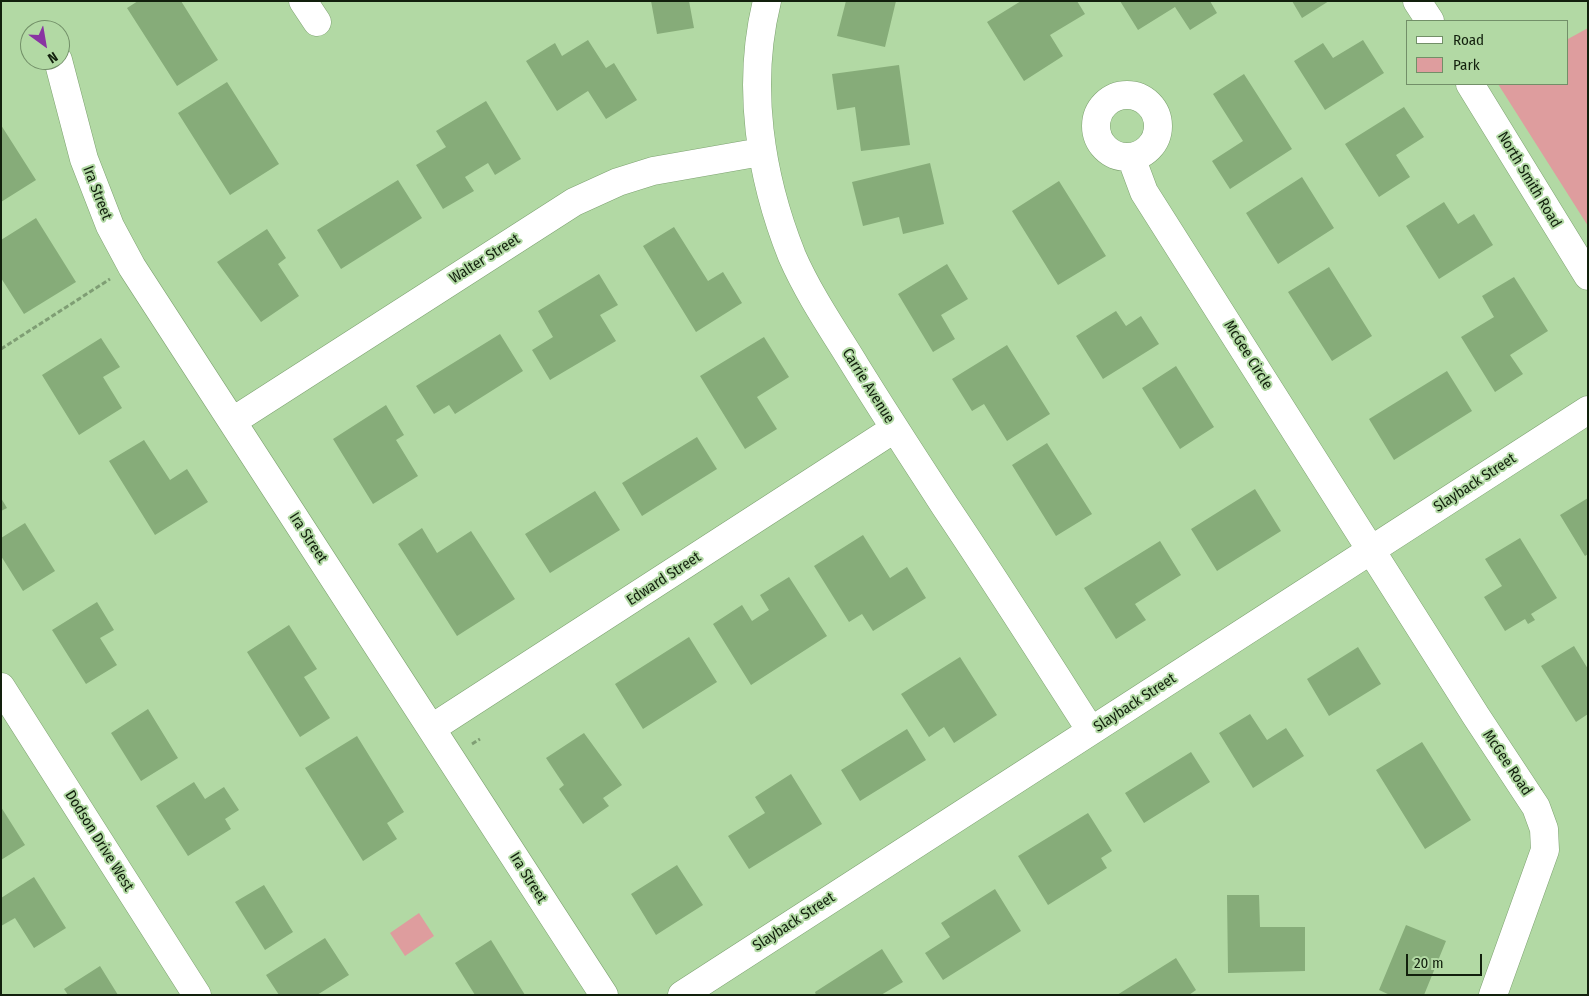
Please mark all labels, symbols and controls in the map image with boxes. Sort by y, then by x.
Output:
north arrow [20,20,70,70]
legend [1406,20,1569,85]
text: Road [1453,31,1484,49]
text: N [45,48,61,67]
text: Park [1453,56,1480,74]
street label: North Smith Road [1493,129,1565,231]
street label: Ira Street [78,163,116,223]
street label: Walter Street [446,230,524,288]
street label: McGee Circle [1220,317,1276,393]
street label: Carrie Avenue [838,345,898,427]
street label: Slayback Street [1431,450,1519,516]
street label: Ira Street [285,509,331,567]
street label: Edward Street [623,548,705,610]
street label: Slayback Street [1091,670,1179,736]
street label: McGee Road [1479,727,1535,799]
street label: Dodson Drive West [61,787,137,895]
street label: Ira Street [505,849,551,907]
street label: Slayback Street [750,889,838,955]
scale bar [1409,944,1485,976]
text: 20 m [1414,954,1444,972]

